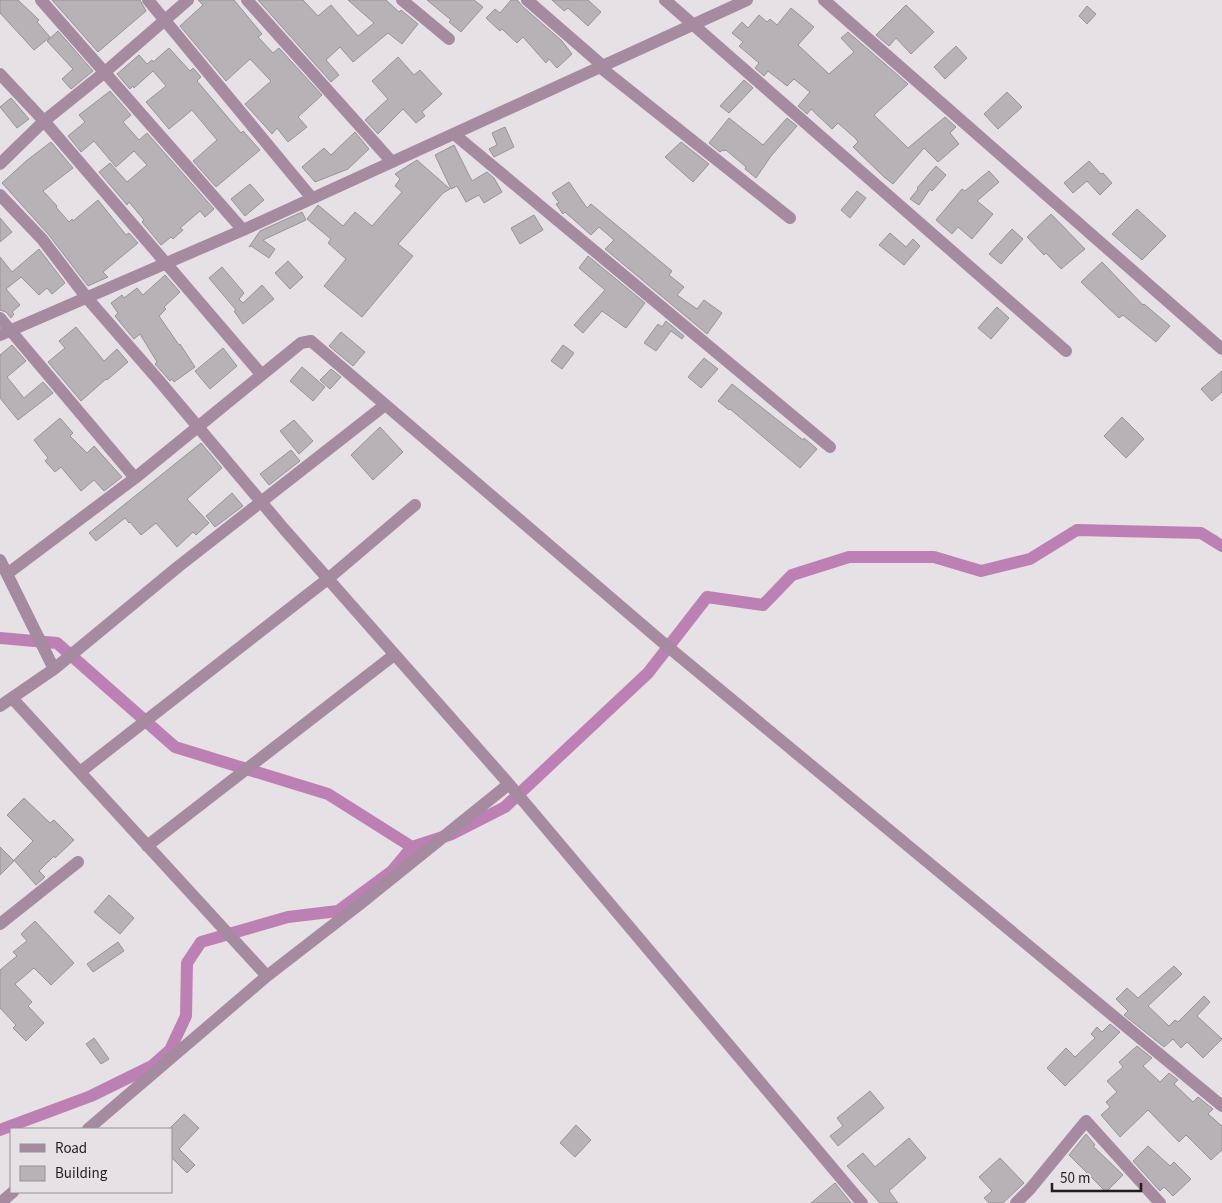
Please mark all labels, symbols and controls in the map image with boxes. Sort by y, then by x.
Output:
legend [10,1128,172,1193]
text: Road [55,1138,87,1159]
scale bar [1052,1160,1141,1192]
text: Building [55,1163,108,1184]
text: 50 m [1060,1168,1090,1189]

